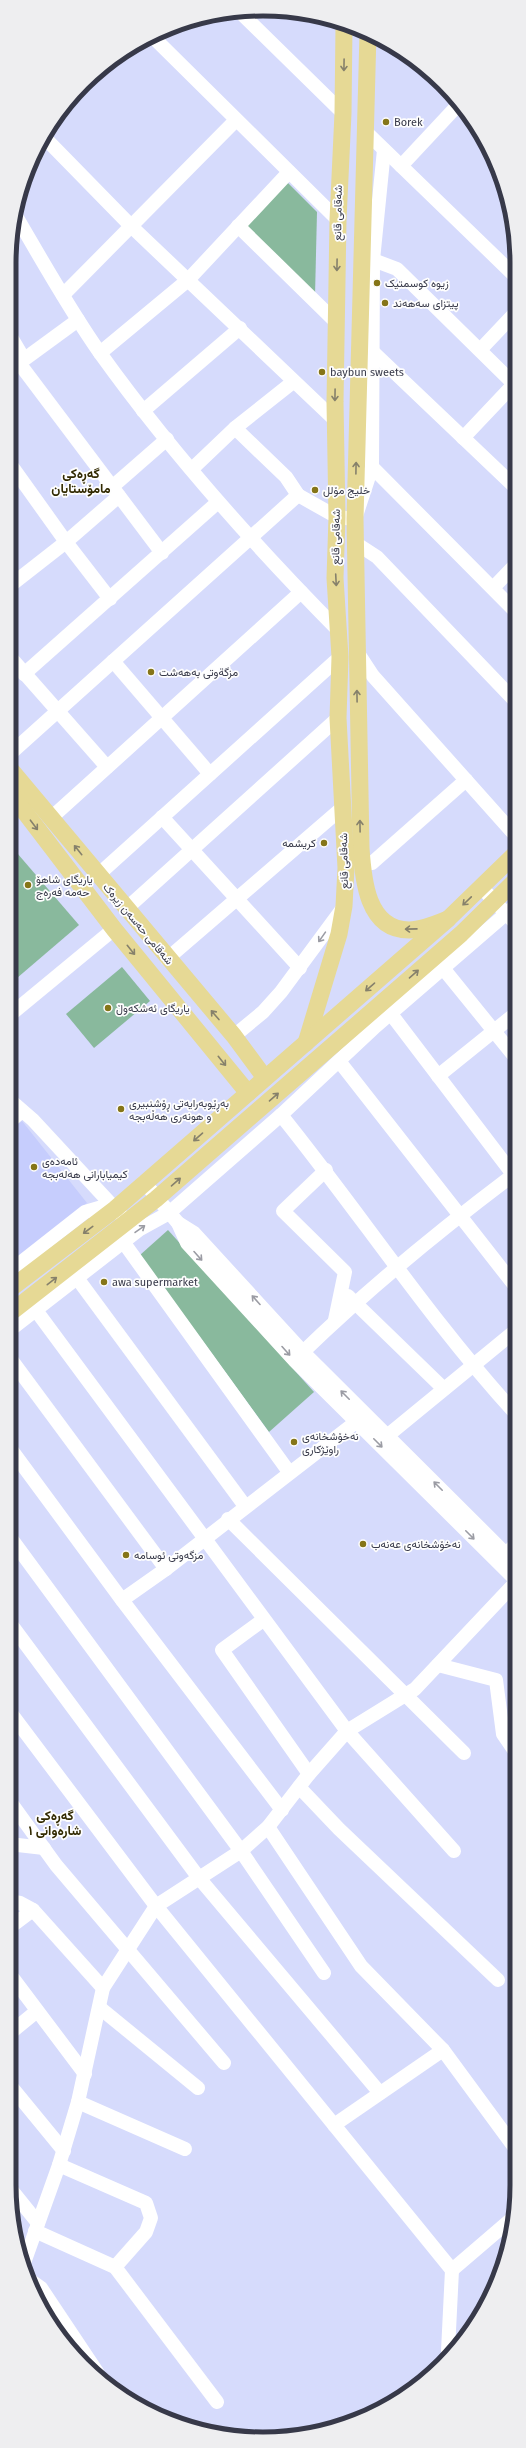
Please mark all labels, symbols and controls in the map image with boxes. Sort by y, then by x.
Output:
one-way arrow [340,58,348,71]
place label: Borek [394,116,423,129]
marker: Borek [381,117,391,127]
street label: شەقامی قانع [331,185,346,241]
one-way arrow [333,258,341,271]
place label: زیوە کوسمتیک [385,277,449,290]
marker: زیوە کوسمتیک [372,278,382,288]
place label: پیتزای سەهەند [393,297,459,311]
marker: پیتزای سەهەند [380,298,390,308]
place label: baybun sweets [330,366,404,379]
marker: baybun sweets [317,367,327,377]
one-way arrow [331,388,339,401]
one-way arrow [353,462,360,475]
district label: گەڕەکی مامۆستایان [51,466,111,497]
place label: خلیج مۆلل [323,484,370,498]
marker: خلیج مۆلل [310,485,320,495]
street label: شەقامی قانع [329,509,344,565]
one-way arrow [332,573,339,586]
place label: مزگةوتى بەھەشت [159,666,238,679]
marker: مزگةوتى بەھەشت [146,667,156,677]
one-way arrow [353,690,361,703]
one-way arrow [30,819,39,830]
one-way arrow [356,820,364,833]
street label: شەقامی قانع [337,833,352,889]
place label: کریشمە [282,837,316,850]
marker: کریشمە [319,838,329,848]
one-way arrow [73,845,82,856]
place label: یاریگای شاهۆ حەمە فەرەج [36,873,93,900]
marker: یاریگای شاهۆ حەمە فەرەج [23,880,33,890]
street label: شەقامی حەسەن زیرەک [100,881,176,967]
one-way arrow [462,896,472,906]
one-way arrow [404,925,417,933]
one-way arrow [318,931,326,942]
one-way arrow [127,944,135,955]
one-way arrow [409,970,419,979]
one-way arrow [365,983,375,992]
place label: یاریگای ئەشکەوڵ [116,1002,190,1015]
marker: یاریگای ئەشکەوڵ [103,1003,113,1013]
one-way arrow [211,1009,220,1020]
one-way arrow [218,1056,227,1067]
one-way arrow [268,1092,279,1101]
place label: بەڕێوبەرایەتی ڕۆشنبیری و هونەری هەڵەبجە [129,1097,229,1123]
marker: بەڕێوبەرایەتی ڕۆشنبیری و هونەری هەڵەبجە [116,1104,126,1114]
one-way arrow [192,1132,203,1141]
place label: ئامەدەی کیمیابارانی هەلەبجە [42,1155,128,1181]
marker: ئامەدەی کیمیابارانی هەلەبجە [29,1162,39,1172]
one-way arrow [170,1178,180,1187]
one-way arrow [82,1225,93,1234]
one-way arrow [135,1225,146,1233]
one-way arrow [194,1250,203,1261]
one-way arrow [47,1276,58,1285]
place label: awa supermarket [112,1276,198,1289]
marker: awa supermarket [99,1277,109,1287]
one-way arrow [252,1296,261,1306]
one-way arrow [281,1346,290,1356]
one-way arrow [340,1390,350,1400]
place label: نەخۆشخانەی راوێژکاری [302,1430,359,1456]
marker: نەخۆشخانەی راوێژکاری [289,1437,299,1447]
one-way arrow [373,1438,383,1448]
one-way arrow [433,1481,443,1491]
one-way arrow [466,1530,475,1540]
place label: نەخۆشخانەی عەنەب [371,1538,461,1551]
marker: نەخۆشخانەی عەنەب [358,1539,368,1549]
place label: مزگەوتی ئوسامە [134,1549,204,1562]
marker: مزگەوتی ئوسامە [121,1550,131,1560]
district label: گەڕەکی شارەوانی ١ [29,1808,81,1839]

